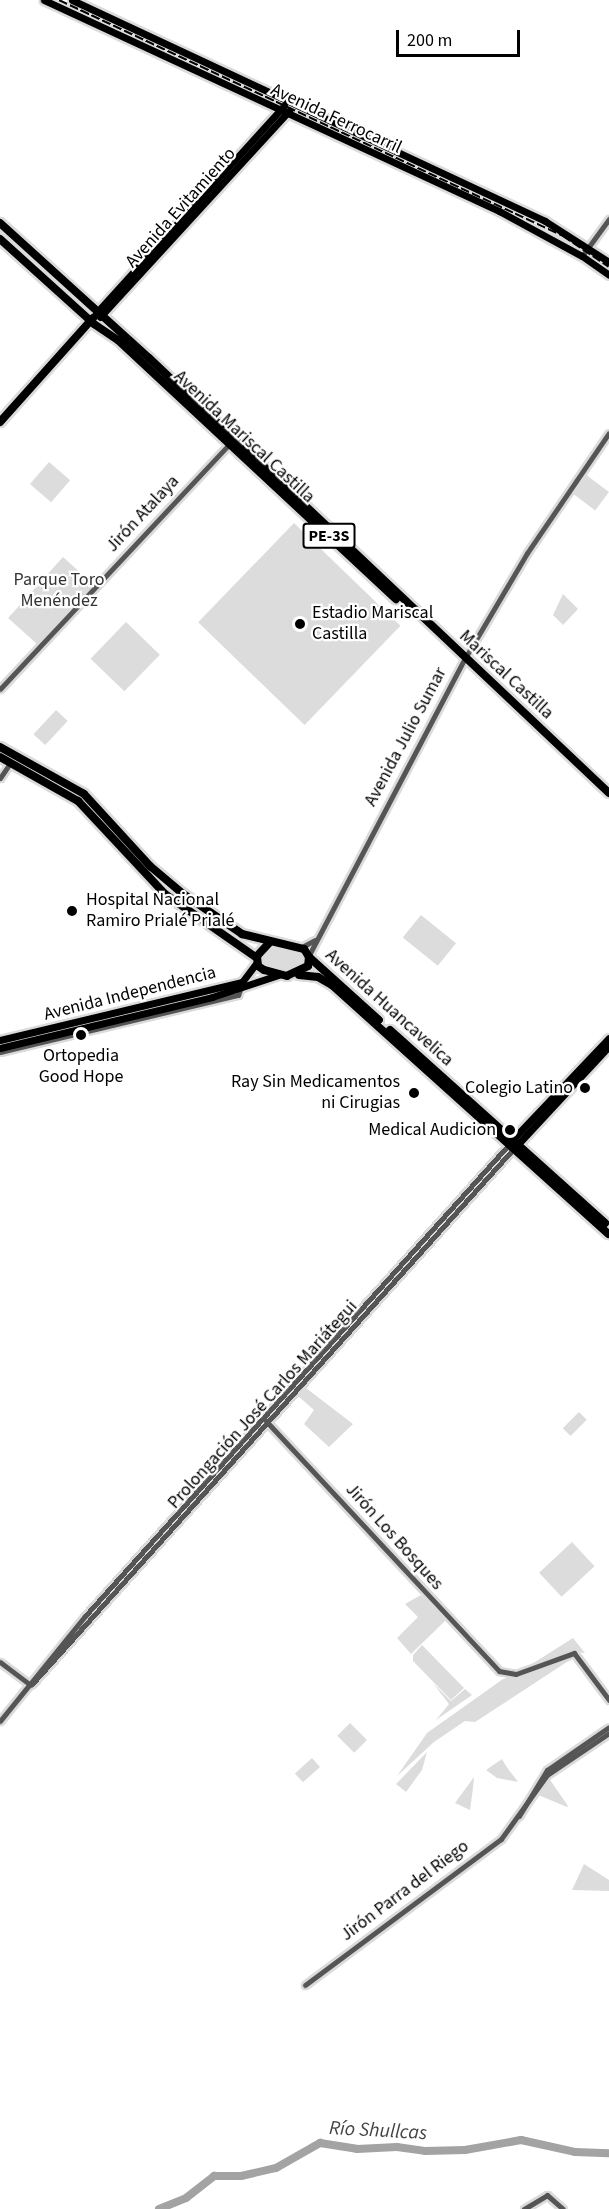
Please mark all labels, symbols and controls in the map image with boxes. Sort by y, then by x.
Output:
scale bar [399,18,524,56]
text: 200 m [407,28,452,53]
street label: Avenida Ferrocarril [267,79,405,159]
street label: Avenida Evitamiento [121,143,241,273]
street label: Avenida Mariscal Castilla [169,366,319,508]
street label: Jirón Atalaya [102,471,184,557]
road number: PE-3S [302,523,356,549]
park label: Parque Toro Menéndez [14,570,104,612]
place label: Estadio Mariscal Castilla [312,603,433,646]
marker: Estadio Mariscal Castilla [293,617,307,631]
street label: Mariscal Castilla [454,626,558,724]
street label: Avenida Julio Sumar [360,664,452,810]
place label: Hospital Nacional Ramiro Prialé Prialé [86,890,235,932]
marker: Hospital Nacional Ramiro Prialé Prialé [63,902,81,920]
street label: Avenida Huancavelica [321,945,457,1071]
street label: Avenida Independencia [42,962,218,1026]
marker: Ortopedia Good Hope [72,1026,90,1044]
place label: Ortopedia Good Hope [39,1046,123,1088]
place label: Ray Sin Medicamentos ni Cirugias [231,1072,400,1114]
place label: Colegio Latino [465,1077,573,1099]
marker: Colegio Latino [578,1081,592,1095]
marker: Ray Sin Medicamentos ni Cirugias [405,1084,423,1102]
place label: Medical Audicion [368,1119,496,1141]
marker: Medical Audicion [501,1121,519,1139]
street label: Prolongación José Carlos Mariátegui [164,1296,362,1514]
street label: Jirón Los Bosques [341,1479,447,1595]
street label: Jirón Parra del Riego [337,1836,473,1946]
water label: Río Shullcas [328,2116,428,2146]

